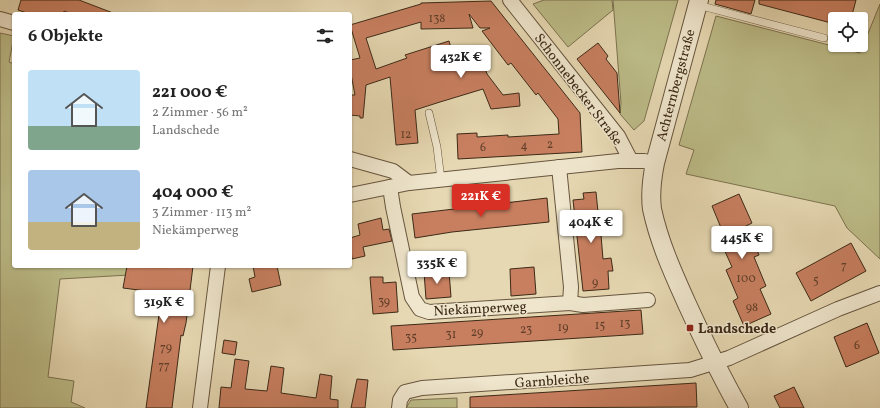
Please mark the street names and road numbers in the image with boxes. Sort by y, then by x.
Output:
street label: Achternbergstraße [652,27,701,144]
street label: Schonnebecker Straße [529,30,627,150]
street label: Niekämperweg [433,298,527,321]
street label: Garnbleiche [514,369,590,394]

